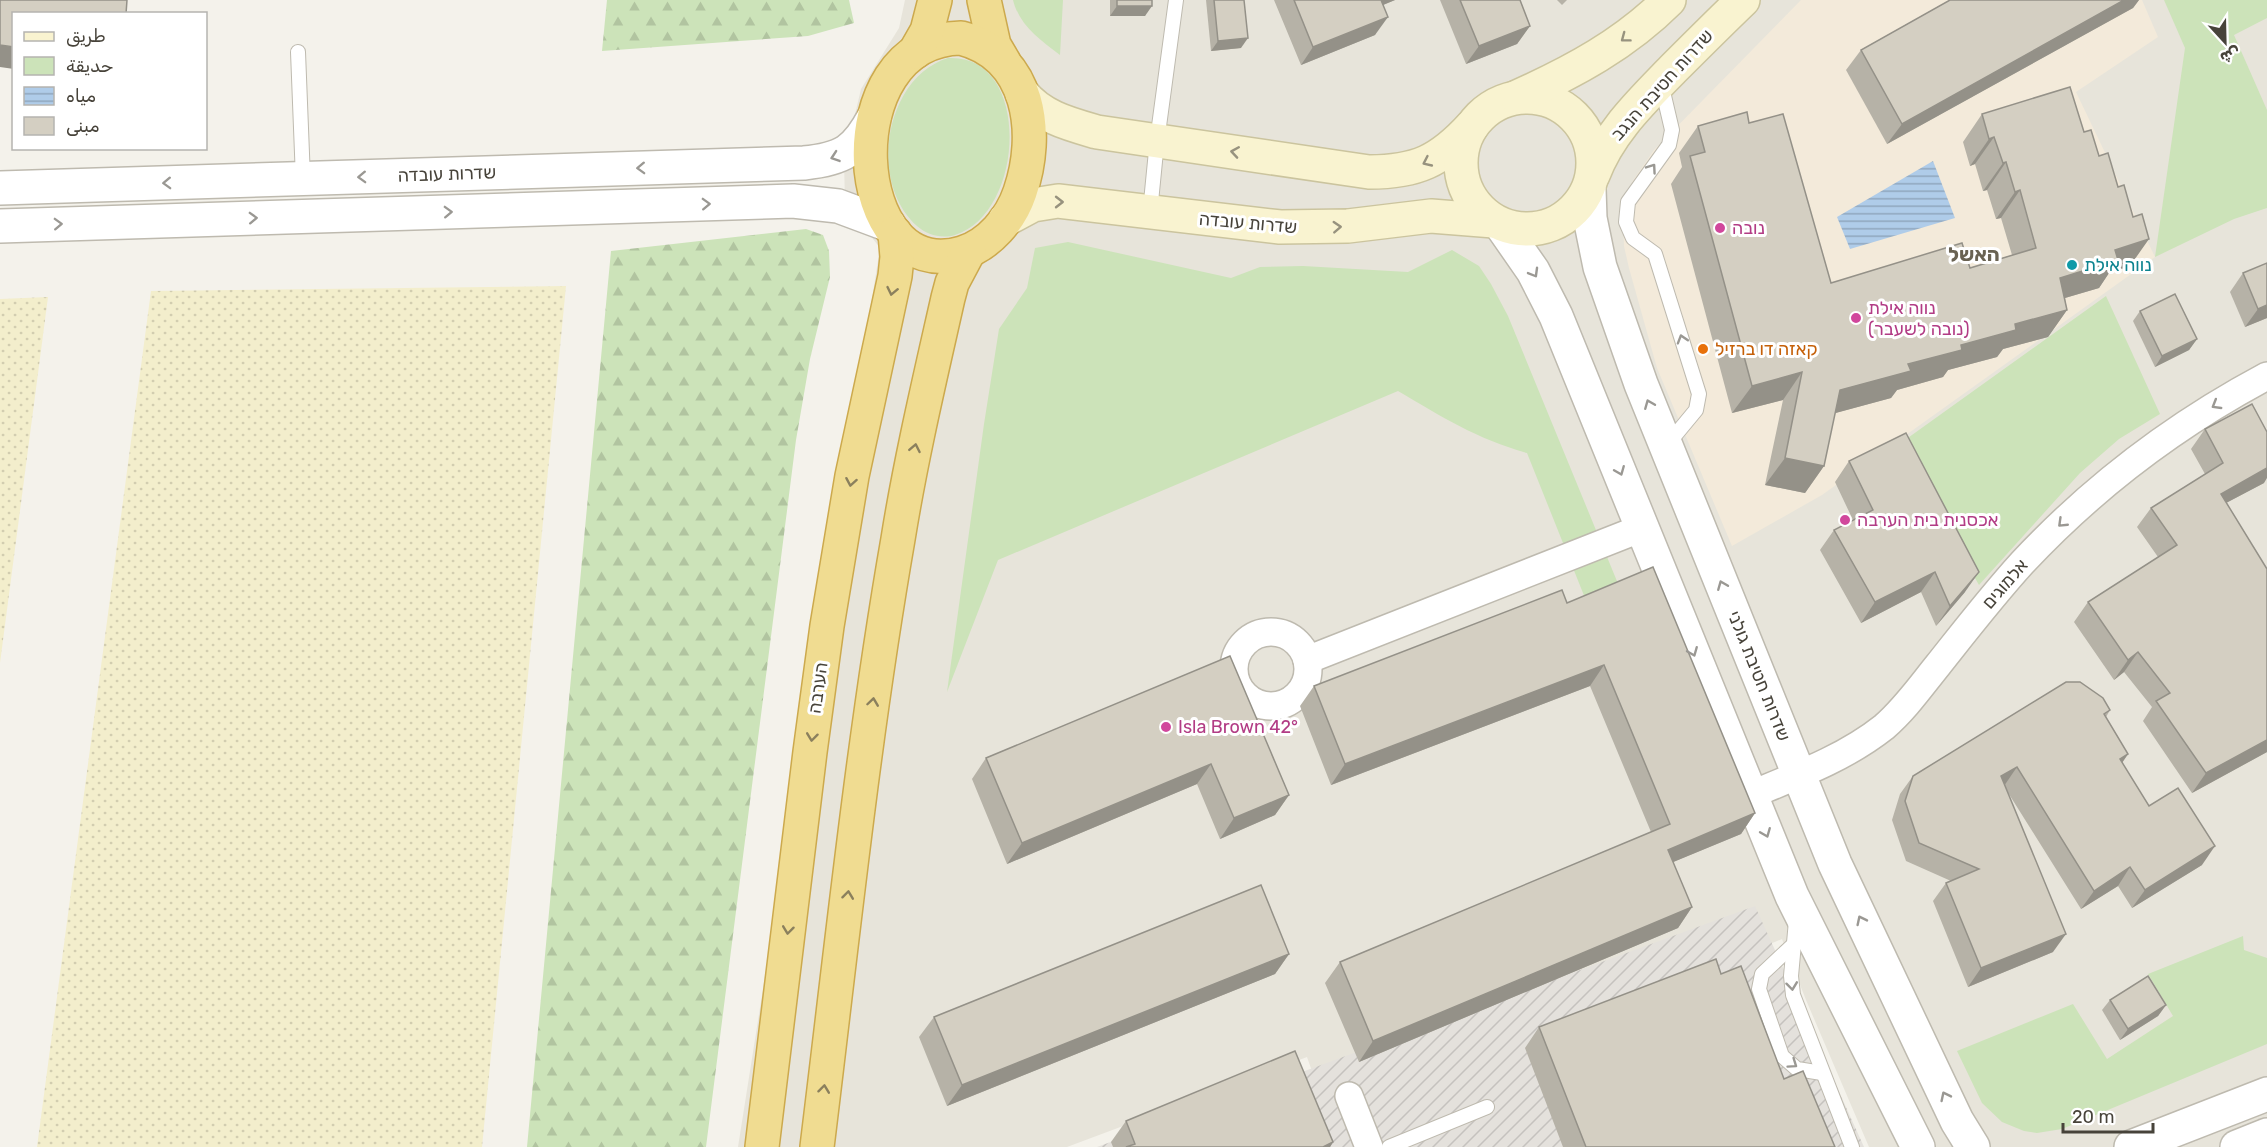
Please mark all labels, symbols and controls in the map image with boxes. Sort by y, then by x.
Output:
legend [12,12,207,150]
north arrow [2195,12,2255,72]
text: طريق [66,25,106,47]
street label: שדרות חטיבת הנגב [1606,25,1718,145]
one-way arrow [1620,30,1631,41]
text: ش [2217,43,2243,68]
text: حديقة [66,55,113,77]
text: مياه [66,85,96,107]
text: مبنى [66,115,100,137]
one-way arrow [1230,147,1240,159]
one-way arrow [830,150,841,162]
one-way arrow [1423,155,1434,167]
street label: שדרות עובדה [397,161,497,187]
one-way arrow [636,162,645,175]
one-way arrow [1645,164,1656,175]
one-way arrow [357,171,366,183]
one-way arrow [162,176,171,189]
one-way arrow [1055,196,1064,208]
one-way arrow [702,197,711,210]
one-way arrow [444,205,453,218]
street label: שדרות עובדה [1198,208,1298,238]
one-way arrow [249,212,258,224]
place label: נובה [1732,217,1765,239]
one-way arrow [54,218,63,230]
one-way arrow [1332,220,1341,233]
marker: נובה [1713,221,1727,235]
district label: האשל [1948,242,2000,266]
place label: נווה אילת [2084,254,2152,276]
marker: נווה אילת [2065,258,2079,272]
one-way arrow [1526,267,1538,277]
one-way arrow [886,286,899,296]
place label: נווה אילת (נובה לשעבר) [1868,297,1970,340]
marker: נווה אילת (נובה לשעבר) [1849,311,1863,325]
one-way arrow [1677,334,1689,345]
place label: קאזה דו ברזיל [1715,338,1818,360]
marker: קאזה דו ברזיל [1696,342,1710,356]
one-way arrow [2212,397,2222,409]
one-way arrow [1644,399,1656,410]
one-way arrow [908,443,921,453]
one-way arrow [1613,465,1625,476]
one-way arrow [846,477,858,486]
place label: אכסנית בית הערבה [1857,509,1998,531]
marker: אכסנית בית הערבה [1838,513,1852,527]
one-way arrow [2058,516,2069,527]
street label: אלמוגים [1977,555,2033,613]
one-way arrow [1717,580,1729,591]
street label: שדרות חטיבת גולני [1723,608,1795,744]
one-way arrow [1686,646,1698,657]
street label: הערבה [804,661,832,715]
one-way arrow [866,697,878,707]
place label: Isla Brown 42° [1178,716,1298,738]
marker: Isla Brown 42° [1159,720,1173,734]
one-way arrow [806,732,818,741]
one-way arrow [1759,827,1771,838]
one-way arrow [841,891,854,900]
one-way arrow [1856,915,1868,926]
one-way arrow [782,926,795,935]
one-way arrow [1785,981,1798,990]
one-way arrow [1787,1057,1798,1068]
one-way arrow [817,1084,830,1094]
one-way arrow [1940,1091,1952,1102]
scale bar [2063,1096,2153,1134]
text: 20 m [2072,1106,2114,1128]

